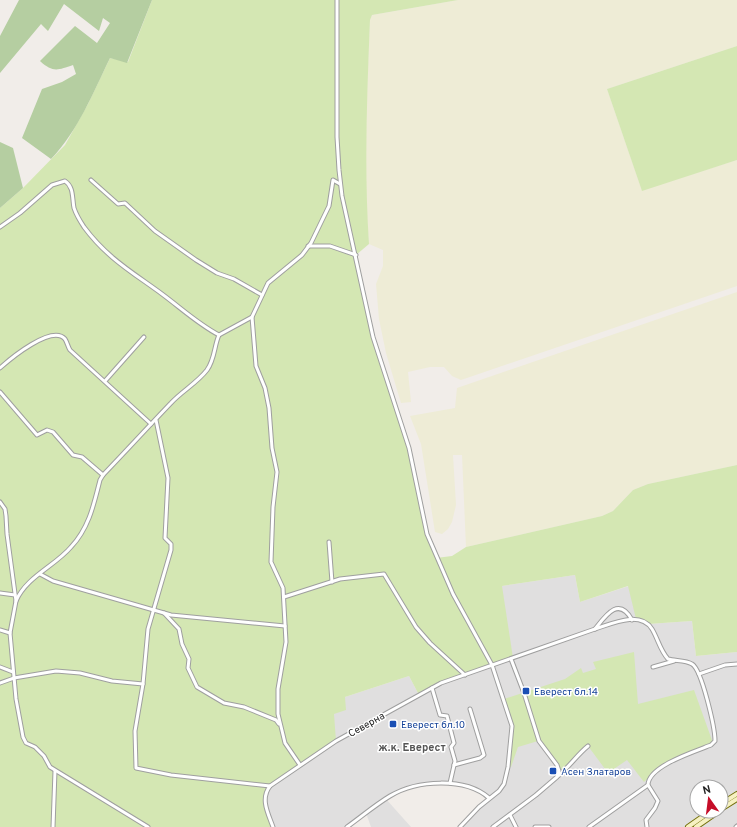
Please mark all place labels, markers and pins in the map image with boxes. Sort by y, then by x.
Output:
marker: Еверест бл.14 [521,686,531,696]
place label: Еверест бл.14 [534,686,598,699]
marker: Еверест бл.10 [388,719,398,729]
place label: Еверест бл.10 [401,719,465,732]
marker: Асен Златаров [548,766,558,776]
place label: Асен Златаров [561,766,631,779]

